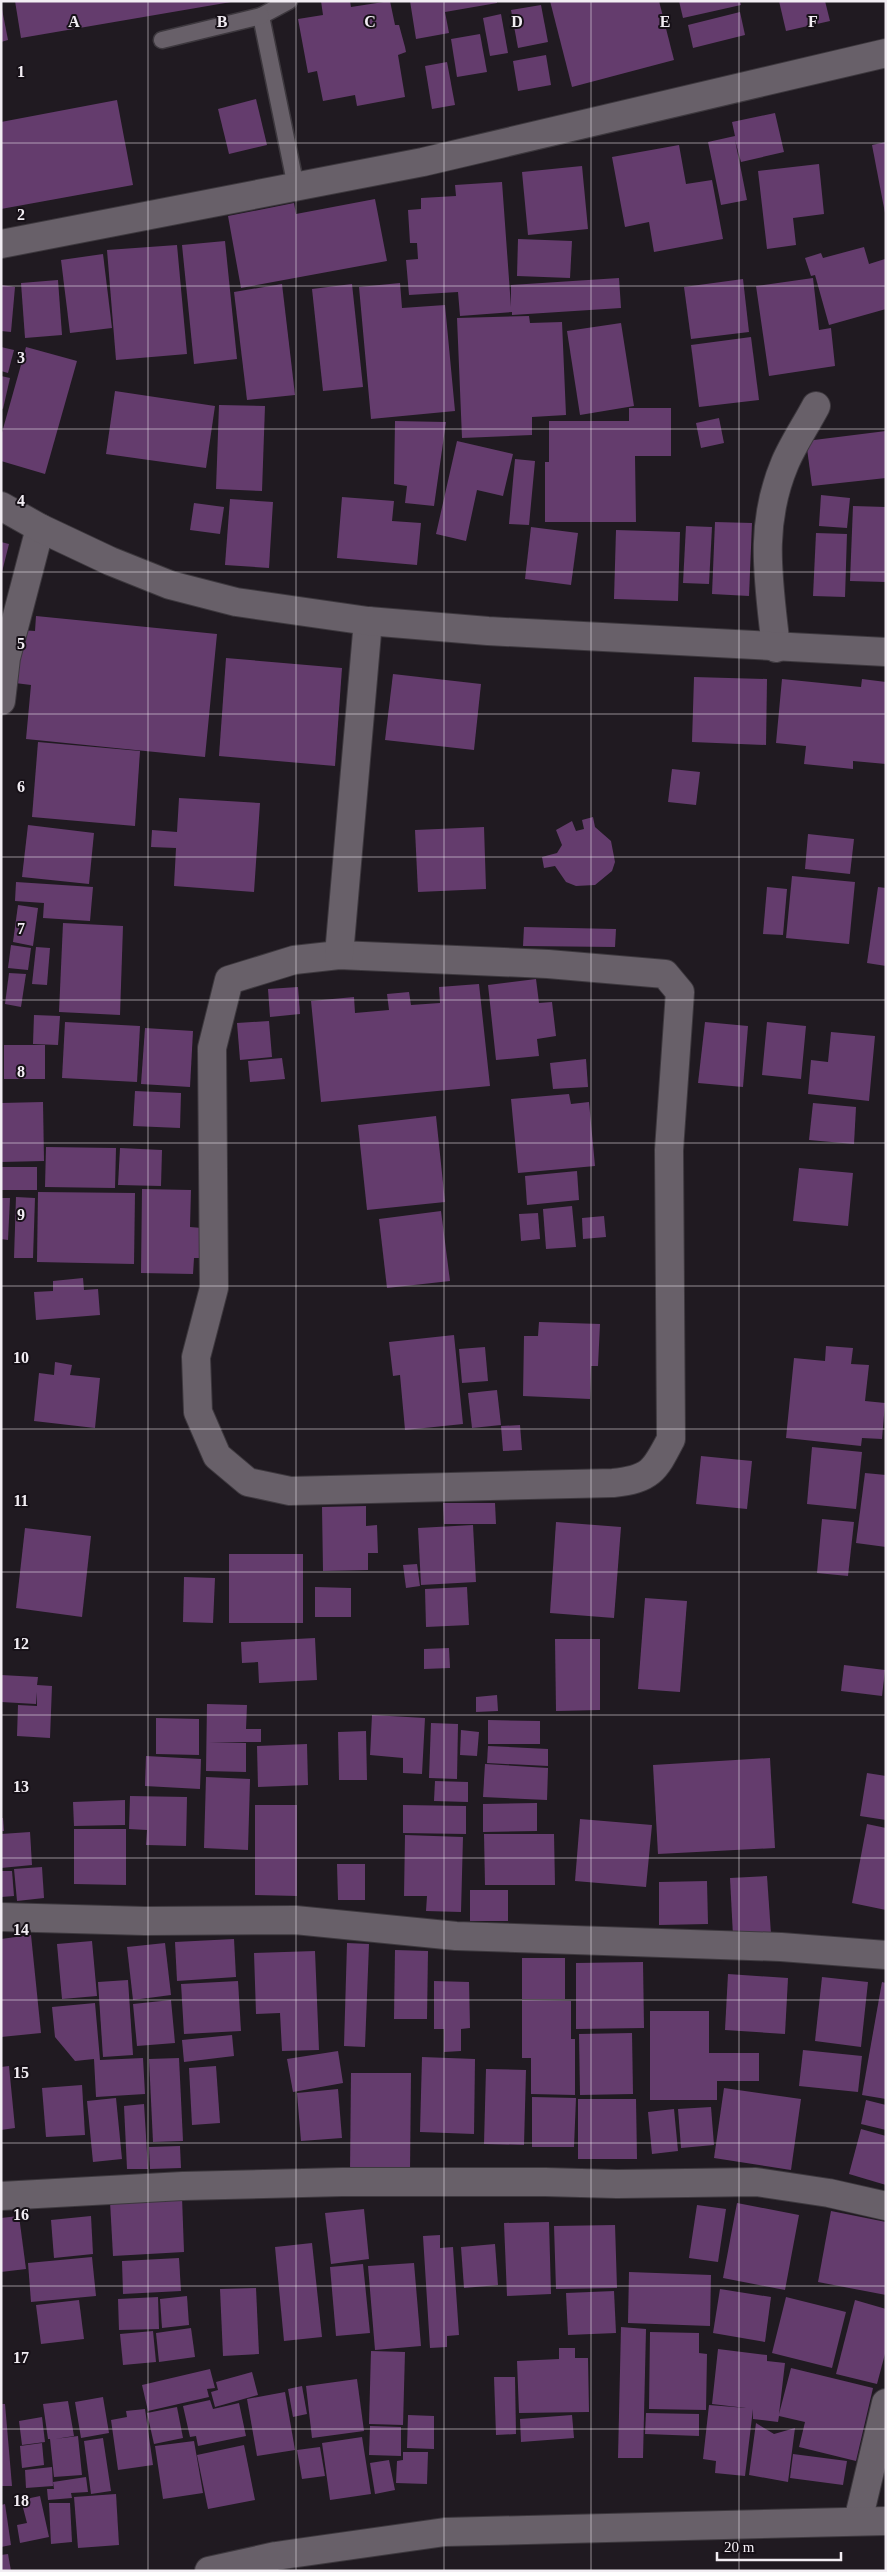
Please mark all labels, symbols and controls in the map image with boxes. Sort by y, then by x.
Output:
text: A [68,13,80,30]
text: B [217,13,228,30]
text: C [364,13,376,30]
text: D [511,13,523,30]
text: E [660,13,670,30]
text: F [808,13,818,30]
text: 1 [17,63,25,80]
text: 2 [17,206,25,223]
text: 3 [17,349,25,366]
text: 4 [17,492,25,509]
text: 5 [17,635,25,652]
text: 6 [17,778,25,795]
text: 7 [17,920,25,937]
text: 8 [17,1063,25,1080]
text: 9 [17,1206,25,1223]
text: 10 [13,1349,29,1366]
text: 11 [13,1492,29,1509]
text: 12 [13,1635,29,1652]
text: 13 [13,1778,29,1795]
text: 14 [13,1921,29,1938]
text: 15 [13,2064,29,2081]
text: 16 [13,2206,29,2223]
text: 17 [13,2349,29,2366]
text: 18 [13,2492,29,2509]
scale bar [717,2530,841,2562]
text: 20 m [724,2539,755,2555]

